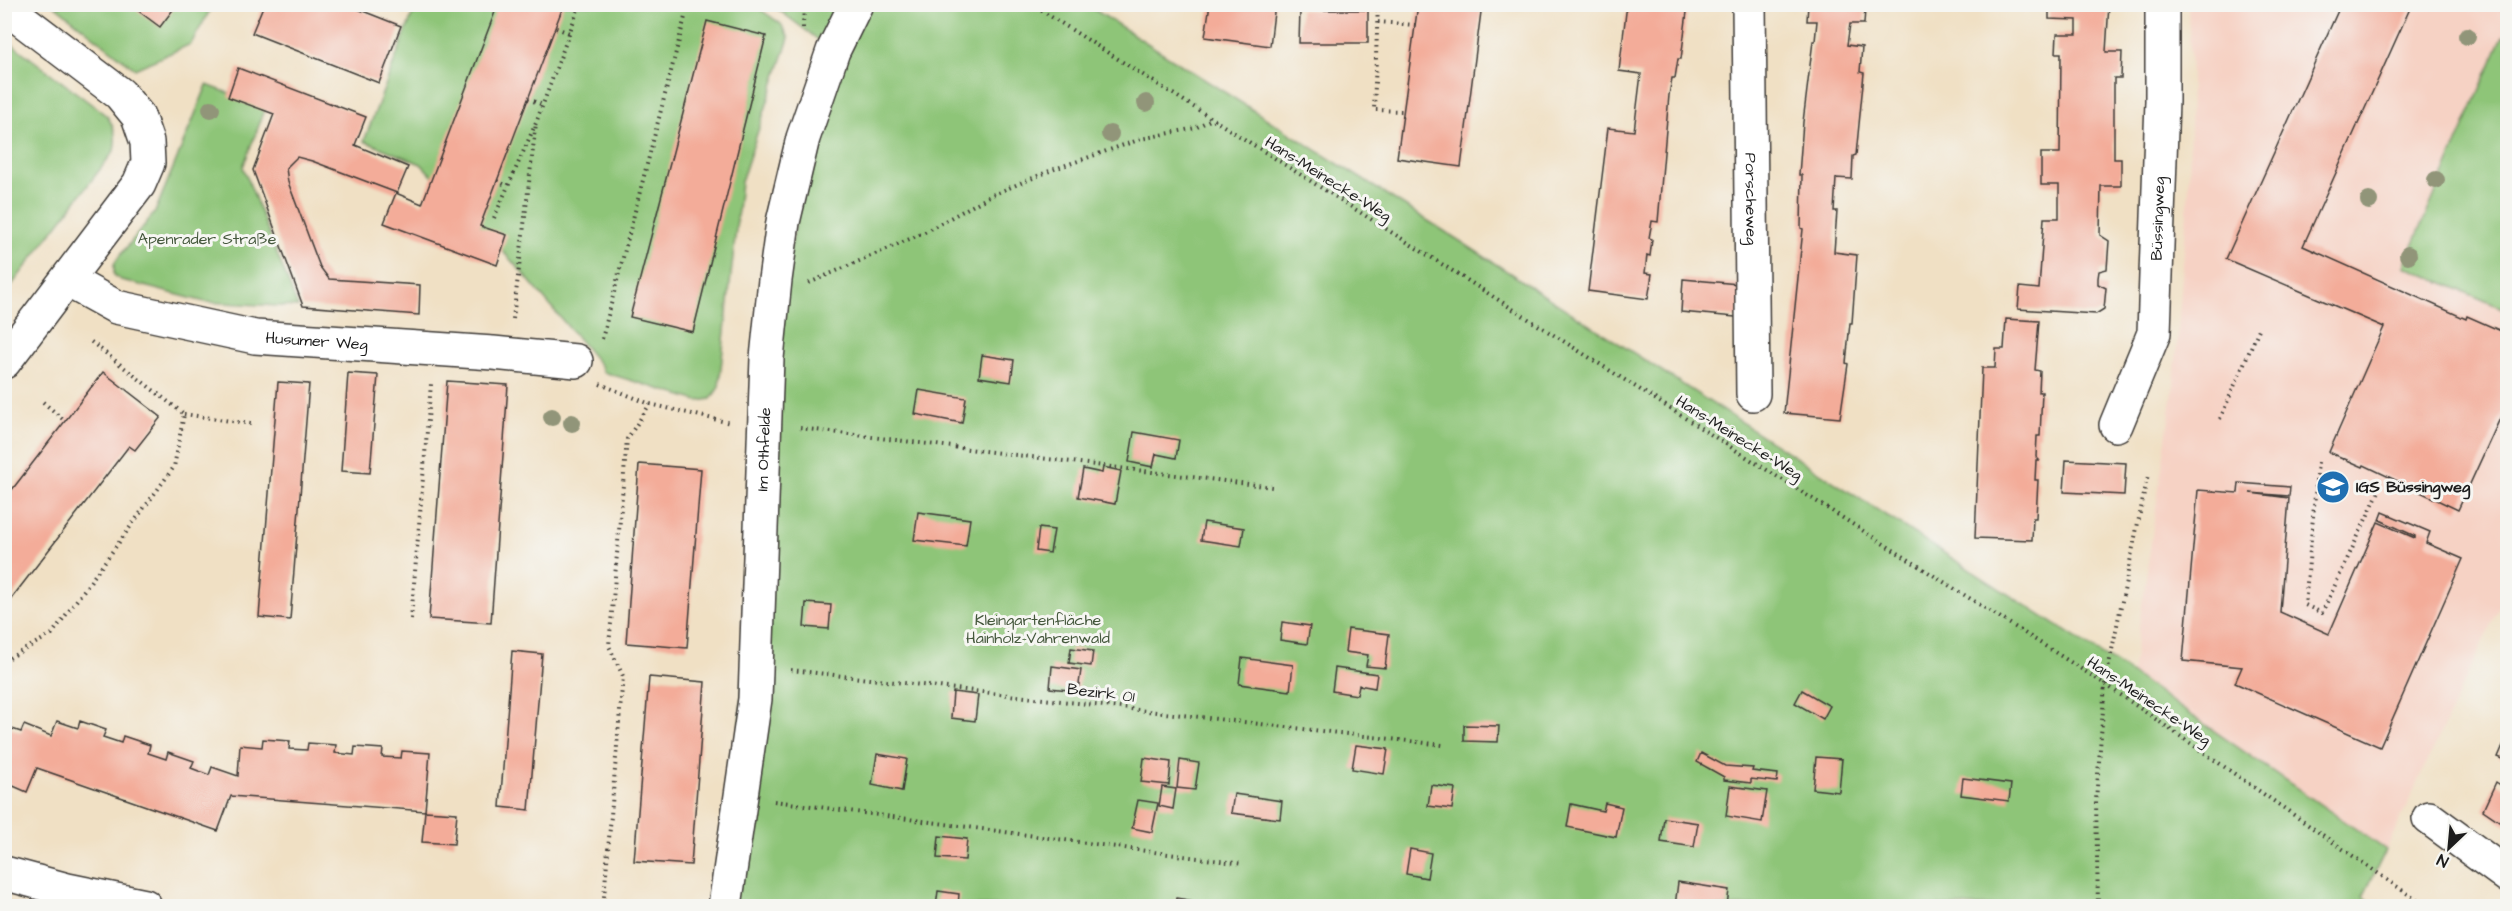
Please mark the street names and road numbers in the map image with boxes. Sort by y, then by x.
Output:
street label: Hans-Meinecke-Weg [1260,131,1395,228]
street label: Porscheweg [1739,153,1762,245]
street label: Büssingweg [2146,176,2171,261]
street label: Husumer Weg [265,327,368,357]
street label: Hans-Meinecke-Weg [1671,390,1806,487]
street label: Im Othfelde [751,407,776,492]
street label: Hans-Meinecke-Weg [2082,651,2215,752]
street label: Bezirk 01 [1066,678,1136,708]

